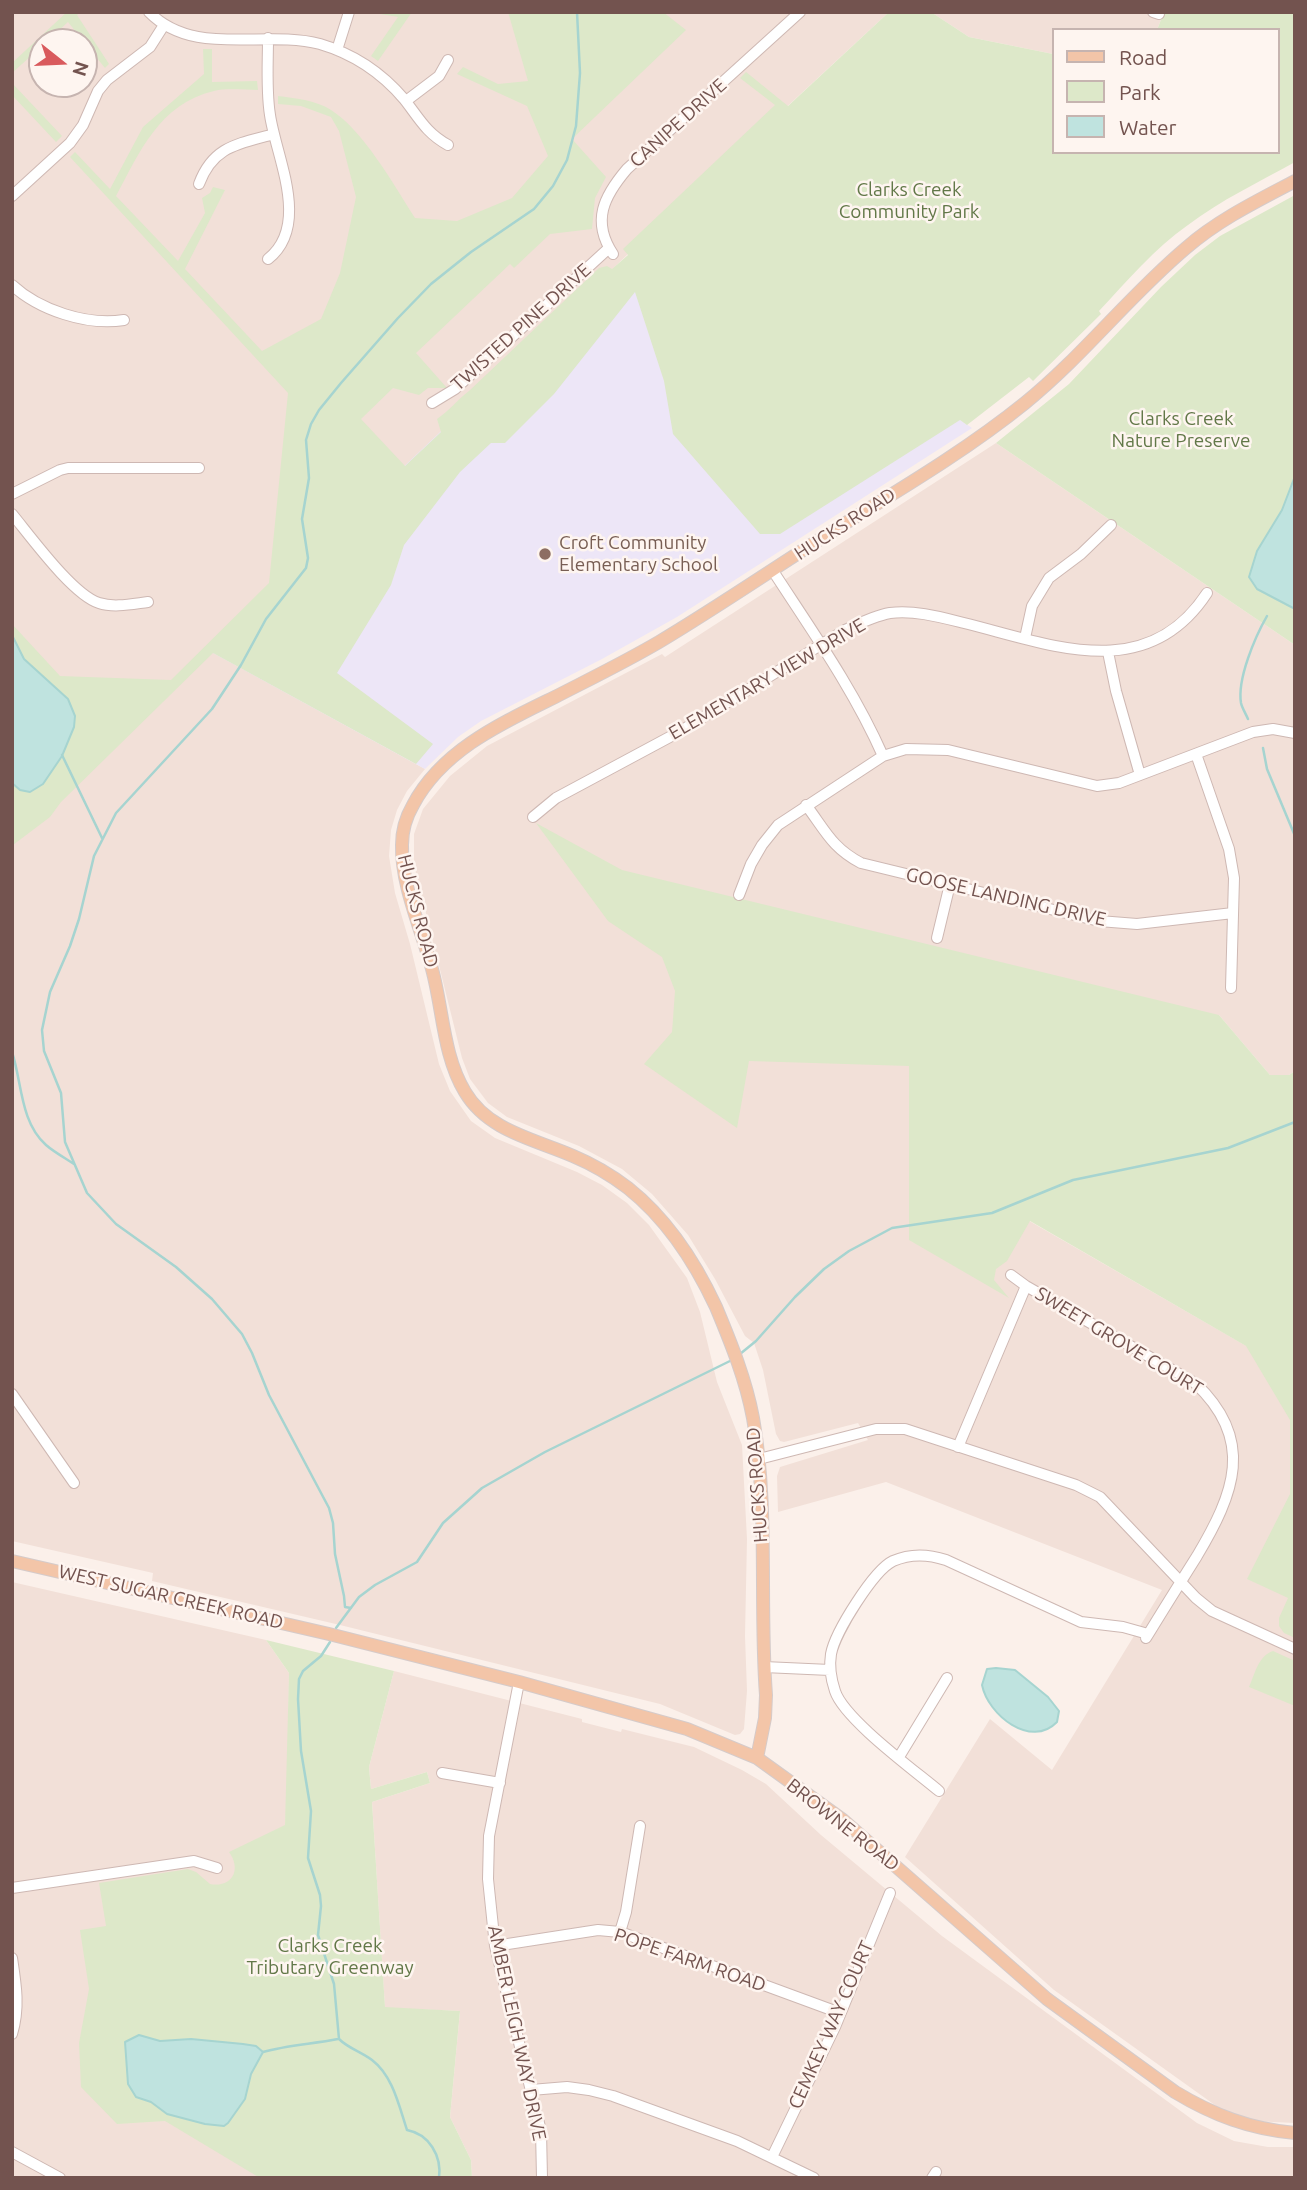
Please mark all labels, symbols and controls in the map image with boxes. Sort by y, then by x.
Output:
north arrow [28,28,98,98]
legend [1052,28,1279,154]
text: Road [1119,45,1167,69]
text: N [68,59,94,79]
street label: CANIPE DRIVE [625,74,731,172]
text: Park [1119,80,1161,104]
text: Water [1119,115,1177,139]
park label: Clarks Creek Community Park [839,179,979,223]
street label: TWISTED PINE DRIVE [447,258,595,396]
park label: Clarks Creek Nature Preserve [1112,408,1250,452]
street label: HUCKS ROAD [790,483,900,565]
place label: Croft Community Elementary School [559,532,718,576]
marker: Croft Community Elementary School [537,546,553,562]
street label: ELEMENTARY VIEW DRIVE [665,613,869,745]
street label: HUCKS ROAD [393,852,443,970]
street label: GOOSE LANDING DRIVE [904,863,1108,931]
street label: SWEET GROVE COURT [1031,1282,1207,1400]
street label: HUCKS ROAD [742,1426,772,1544]
street label: WEST SUGAR CREEK ROAD [56,1560,286,1634]
street label: BROWNE ROAD [782,1774,904,1876]
street label: AMBER LEIGH WAY DRIVE [483,1923,551,2143]
street label: POPE FARM ROAD [611,1923,769,1997]
park label: Clarks Creek Tributary Greenway [246,1935,414,1979]
street label: CEMKEY WAY COURT [784,1937,878,2113]

